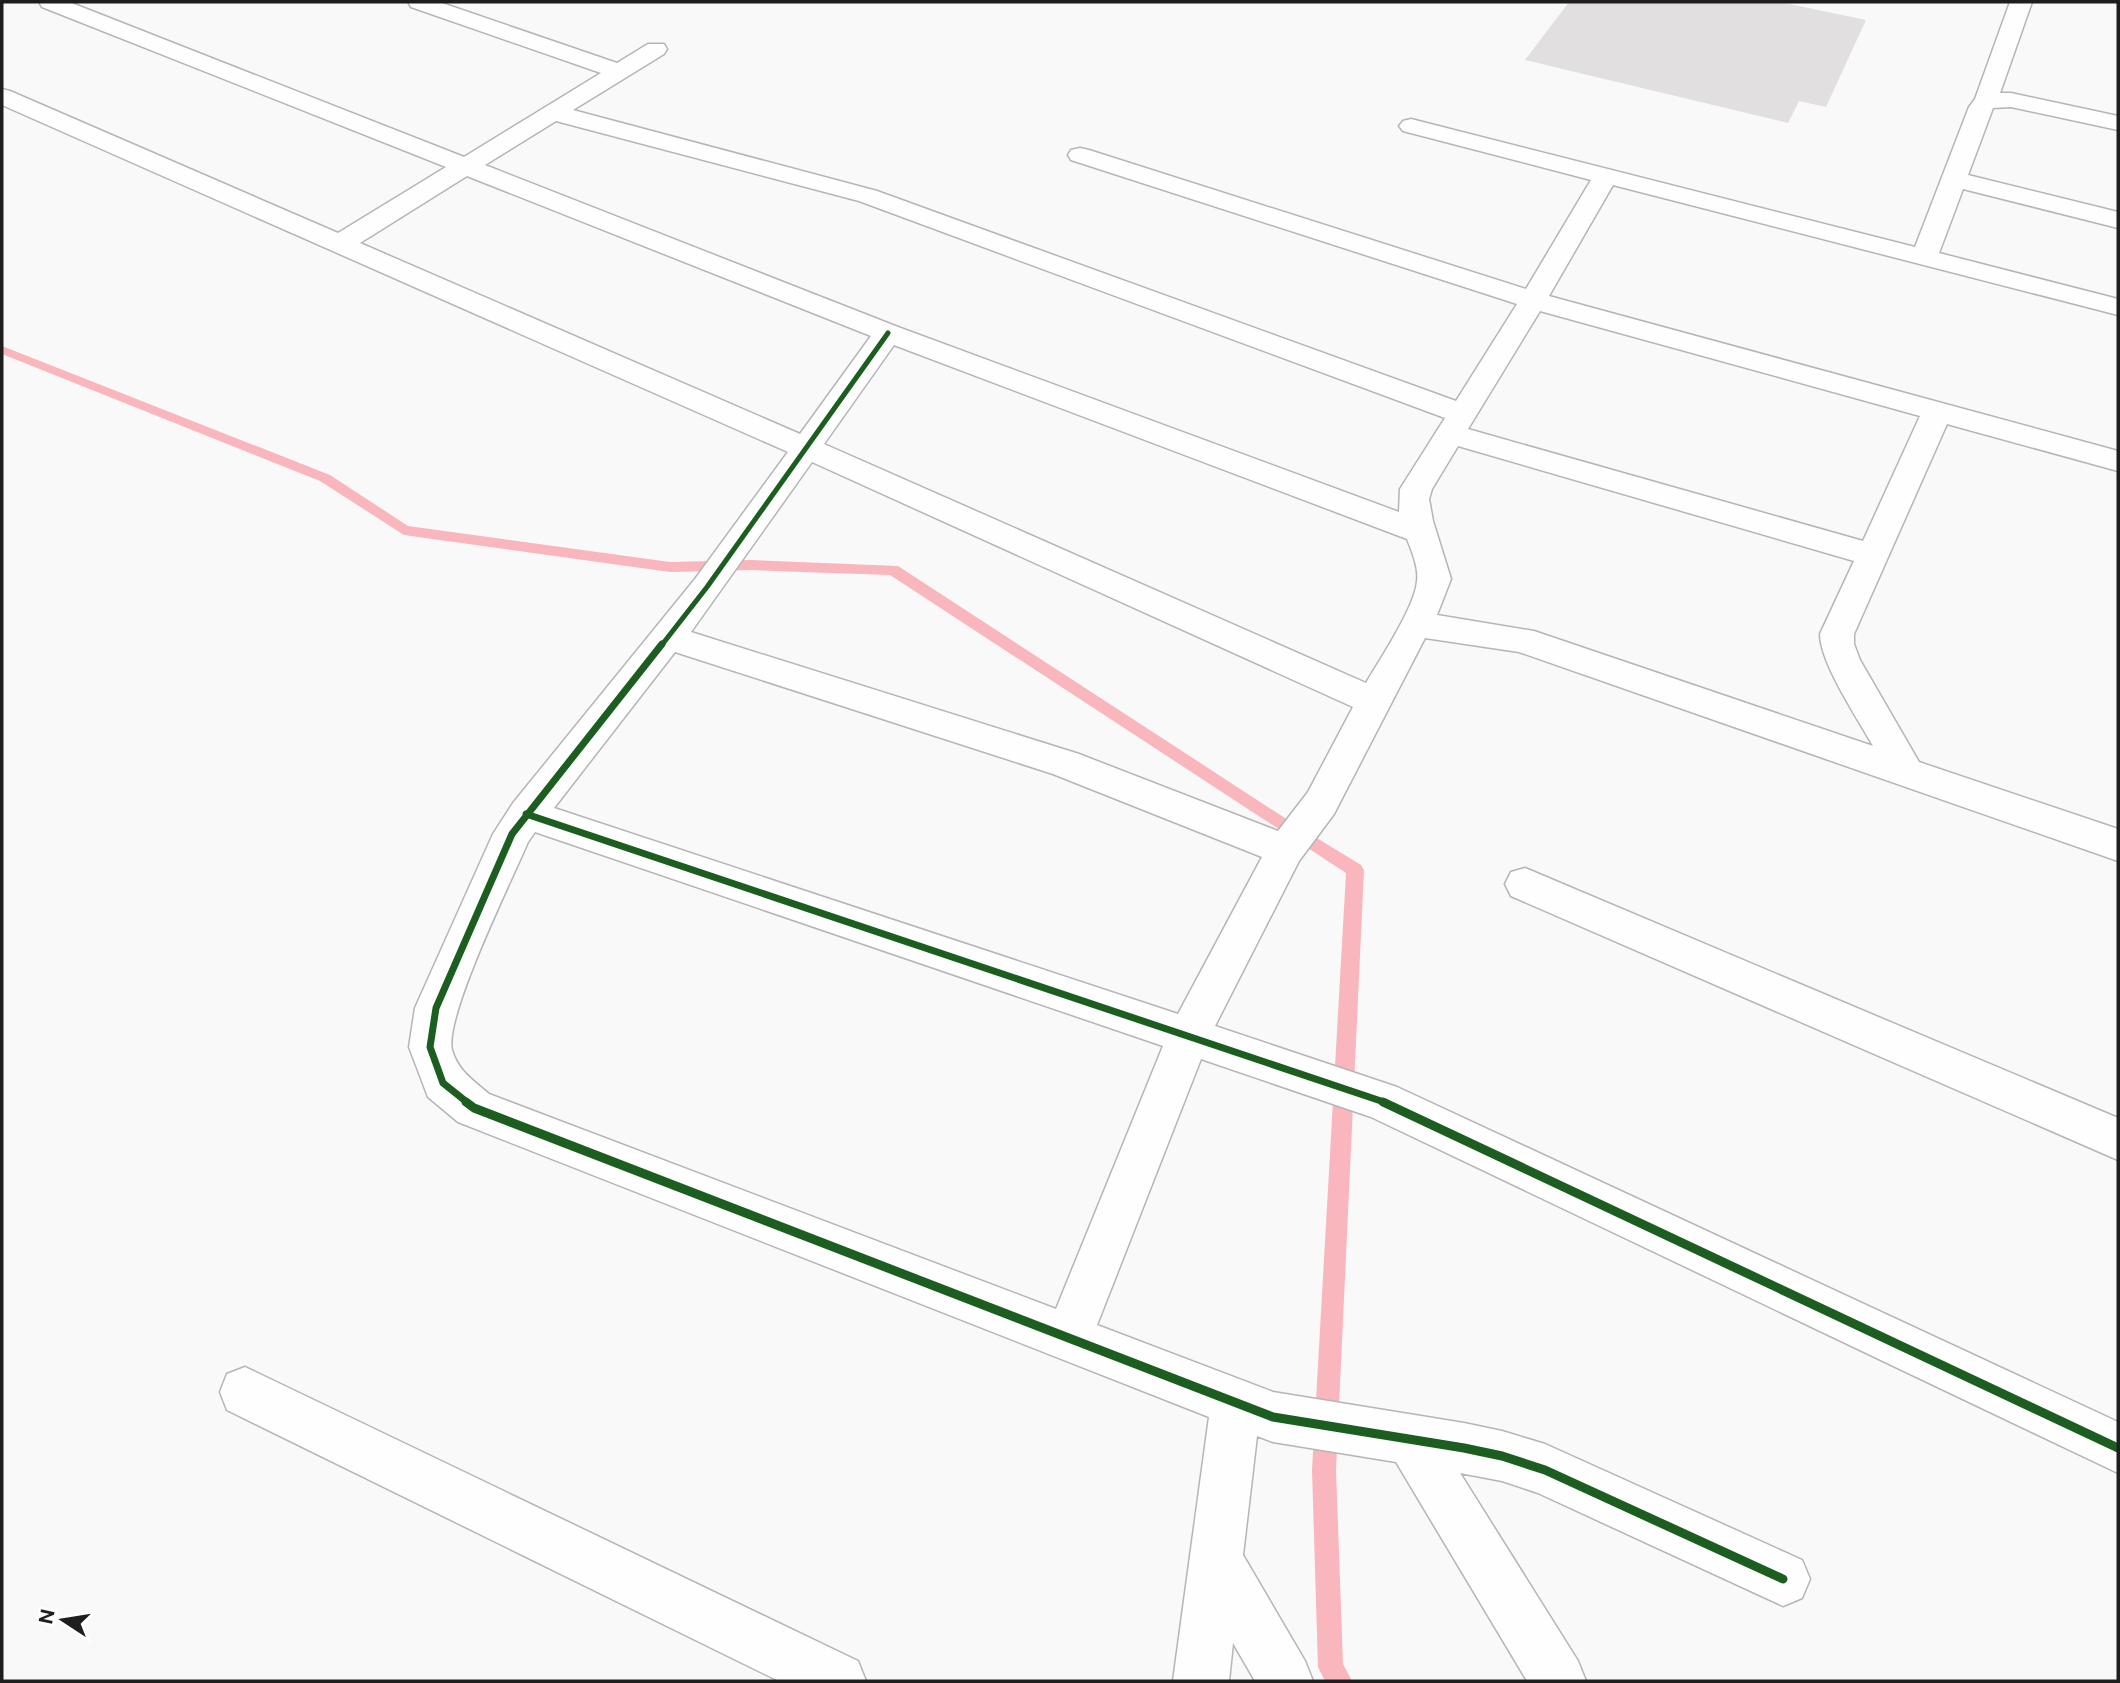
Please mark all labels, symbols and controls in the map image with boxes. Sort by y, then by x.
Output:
north arrow [28,1585,98,1655]
text: N [34,1607,59,1626]

